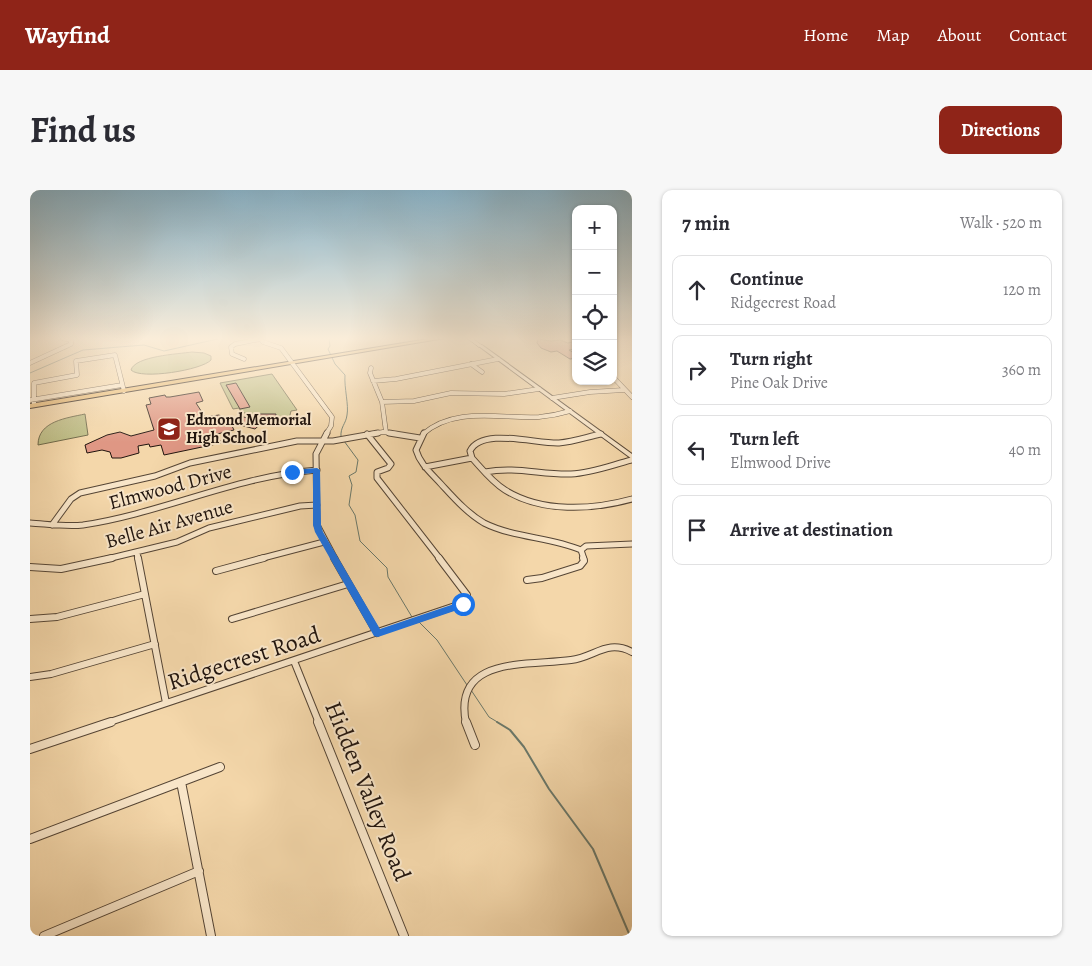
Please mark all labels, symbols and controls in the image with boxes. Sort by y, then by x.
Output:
text: Wayfind [25,19,110,51]
text: Home [803,23,848,47]
text: Map [876,23,909,47]
text: About [937,23,981,47]
text: Contact [1009,23,1067,47]
text: Find us [30,106,136,154]
button: Directions [939,106,1062,154]
map controls [572,205,617,385]
button: + [572,205,617,250]
text: 7 min [682,209,730,237]
text: Walk · 520 m [960,212,1042,234]
button: − [572,250,617,295]
text: Continue [730,266,804,292]
icon: ahead [683,276,711,304]
text: 120 m [1003,279,1041,301]
text: Ridgecrest Road [730,292,836,314]
button: locate [572,295,617,340]
button: layers [572,340,617,385]
text: Turn right [730,346,812,372]
icon: right [683,356,711,384]
text: 360 m [1002,359,1041,381]
text: Pine Oak Drive [730,372,828,394]
place label: Edmond Memorial High School [186,409,312,449]
school or university icon: Edmond Memorial High School [156,416,182,442]
text: Turn left [730,426,799,452]
icon: left [683,436,711,464]
text: 40 m [1009,439,1041,461]
text: Elmwood Drive [730,452,831,474]
street label: Elmwood Drive [106,458,235,516]
route end [281,461,304,484]
street label: Belle Air Avenue [102,493,236,555]
icon: arrive [683,516,711,544]
text: Arrive at destination [730,517,893,543]
route start [452,593,475,616]
street label: Ridgecrest Road [163,618,325,698]
street label: Hidden Valley Road [317,697,419,886]

